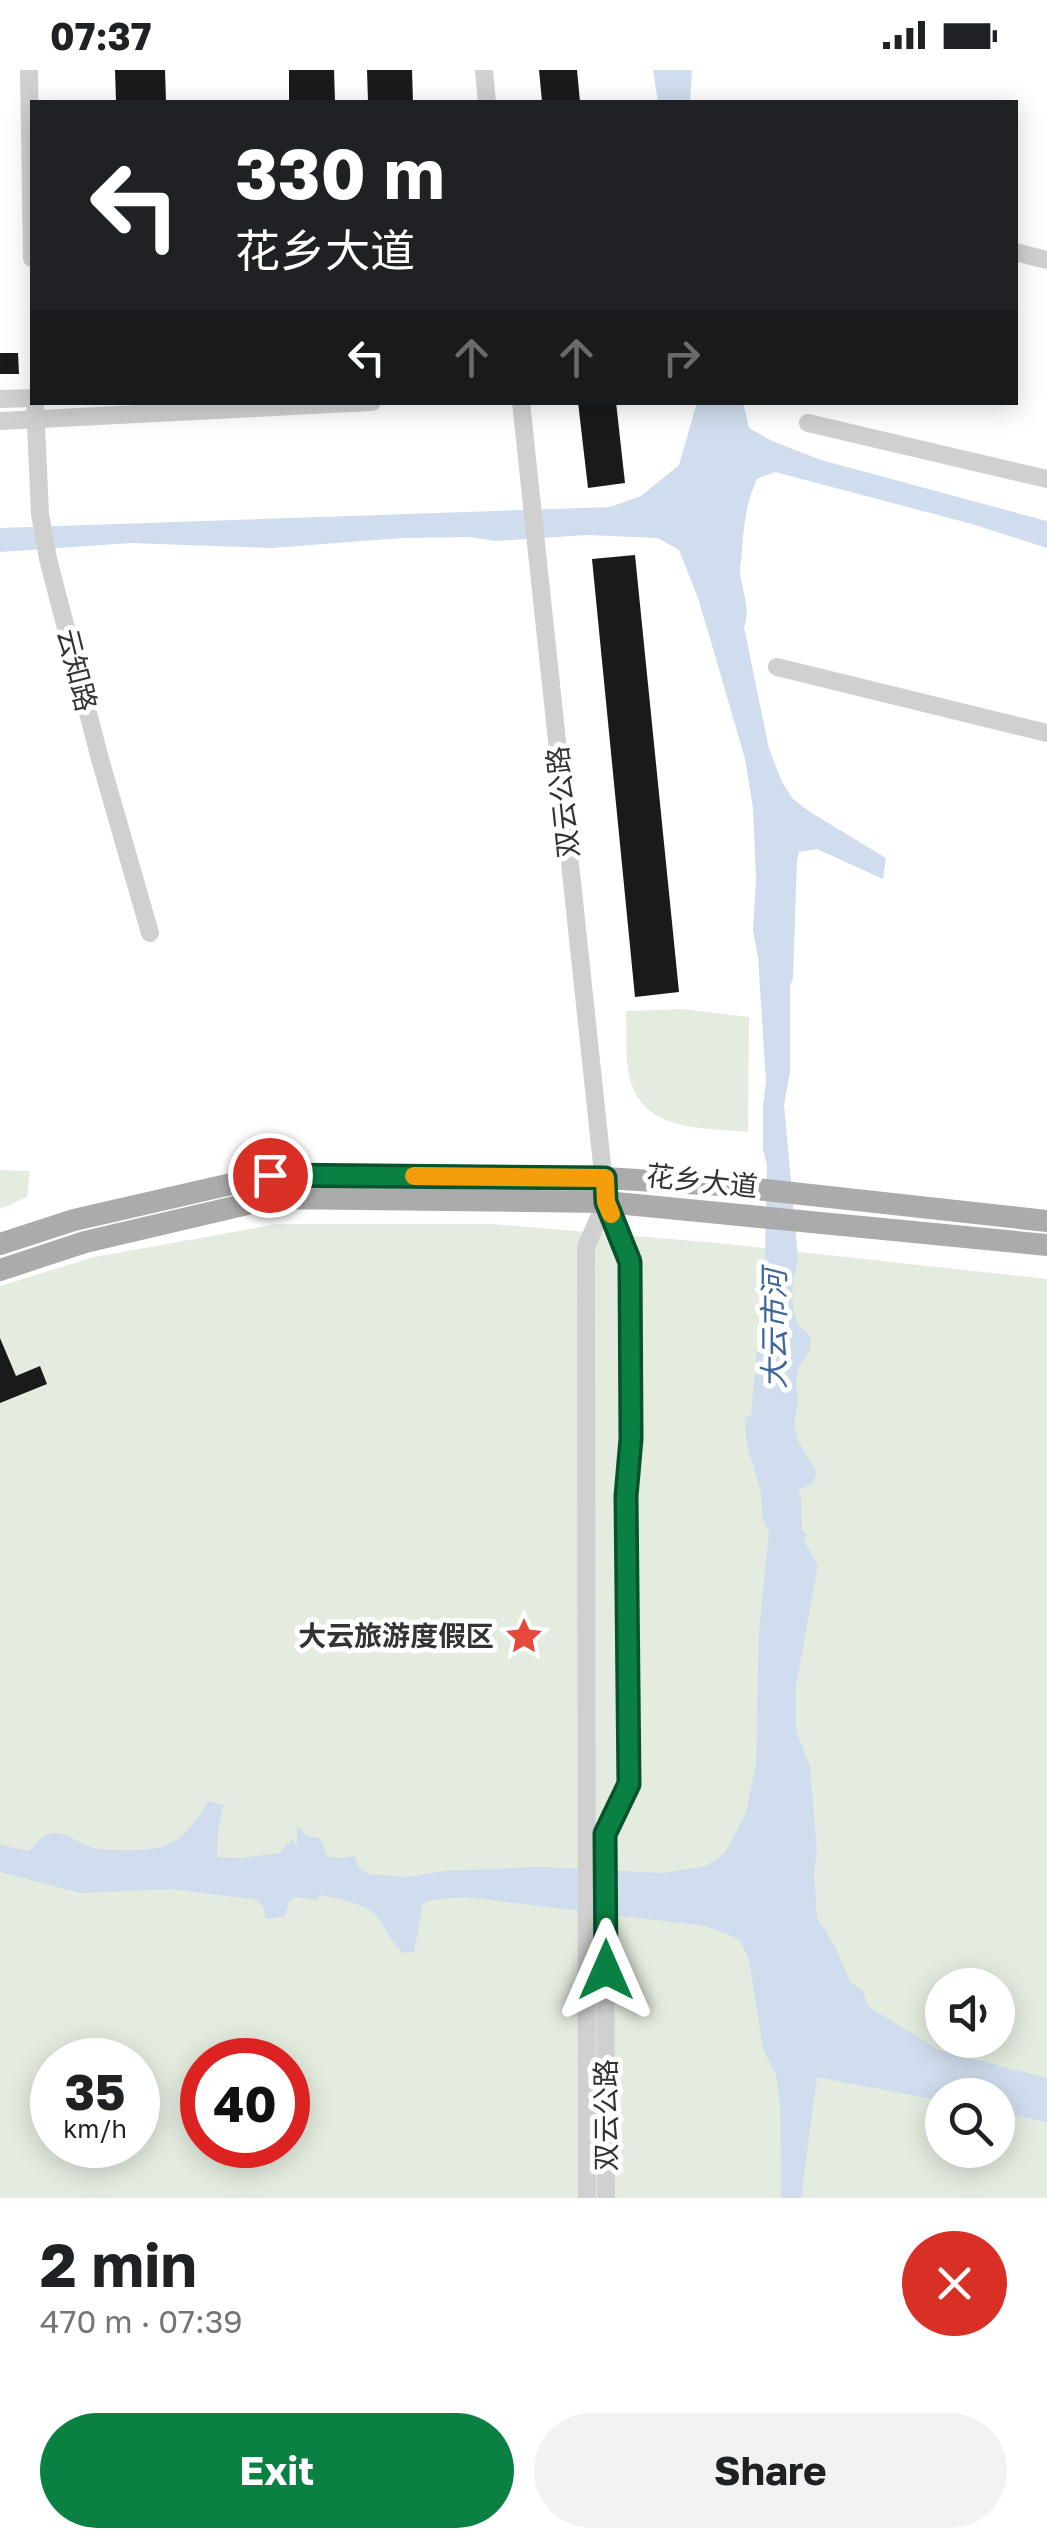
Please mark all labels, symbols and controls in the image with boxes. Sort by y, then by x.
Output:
text: 07:37 [50,13,151,58]
text: 330 m [235,130,445,214]
icon: left [70,140,200,270]
text: 花乡大道 [235,223,415,277]
icon: left [339,330,394,385]
icon: ahead [444,330,499,385]
icon: ahead [549,330,604,385]
icon: right [654,330,709,385]
street label: 云知路 [51,625,104,715]
street label: 双云公路 [540,745,585,859]
pin [228,1133,313,1218]
icon: arrive [243,1148,298,1203]
street label: 花乡大道 [645,1158,759,1203]
water label: 大云市河 [756,1264,792,1389]
place icon: 大云旅游度假区 [503,1615,545,1657]
place label: 大云旅游度假区 [298,1619,494,1652]
position arrow [554,1918,658,2022]
map controls [925,1968,1015,2168]
button: sound [925,1968,1015,2058]
speed limit sign: 40 [180,2038,310,2168]
street label: 双云公路 [589,2059,622,2171]
text: 35 [64,2061,125,2121]
button: search [925,2078,1015,2168]
text: km/h [63,2113,127,2144]
text: 2 min [40,2228,197,2300]
button: close [902,2231,1007,2336]
text: 470 m · 07:39 [40,2302,243,2340]
button: Exit [40,2413,514,2528]
button: Share [534,2413,1007,2528]

